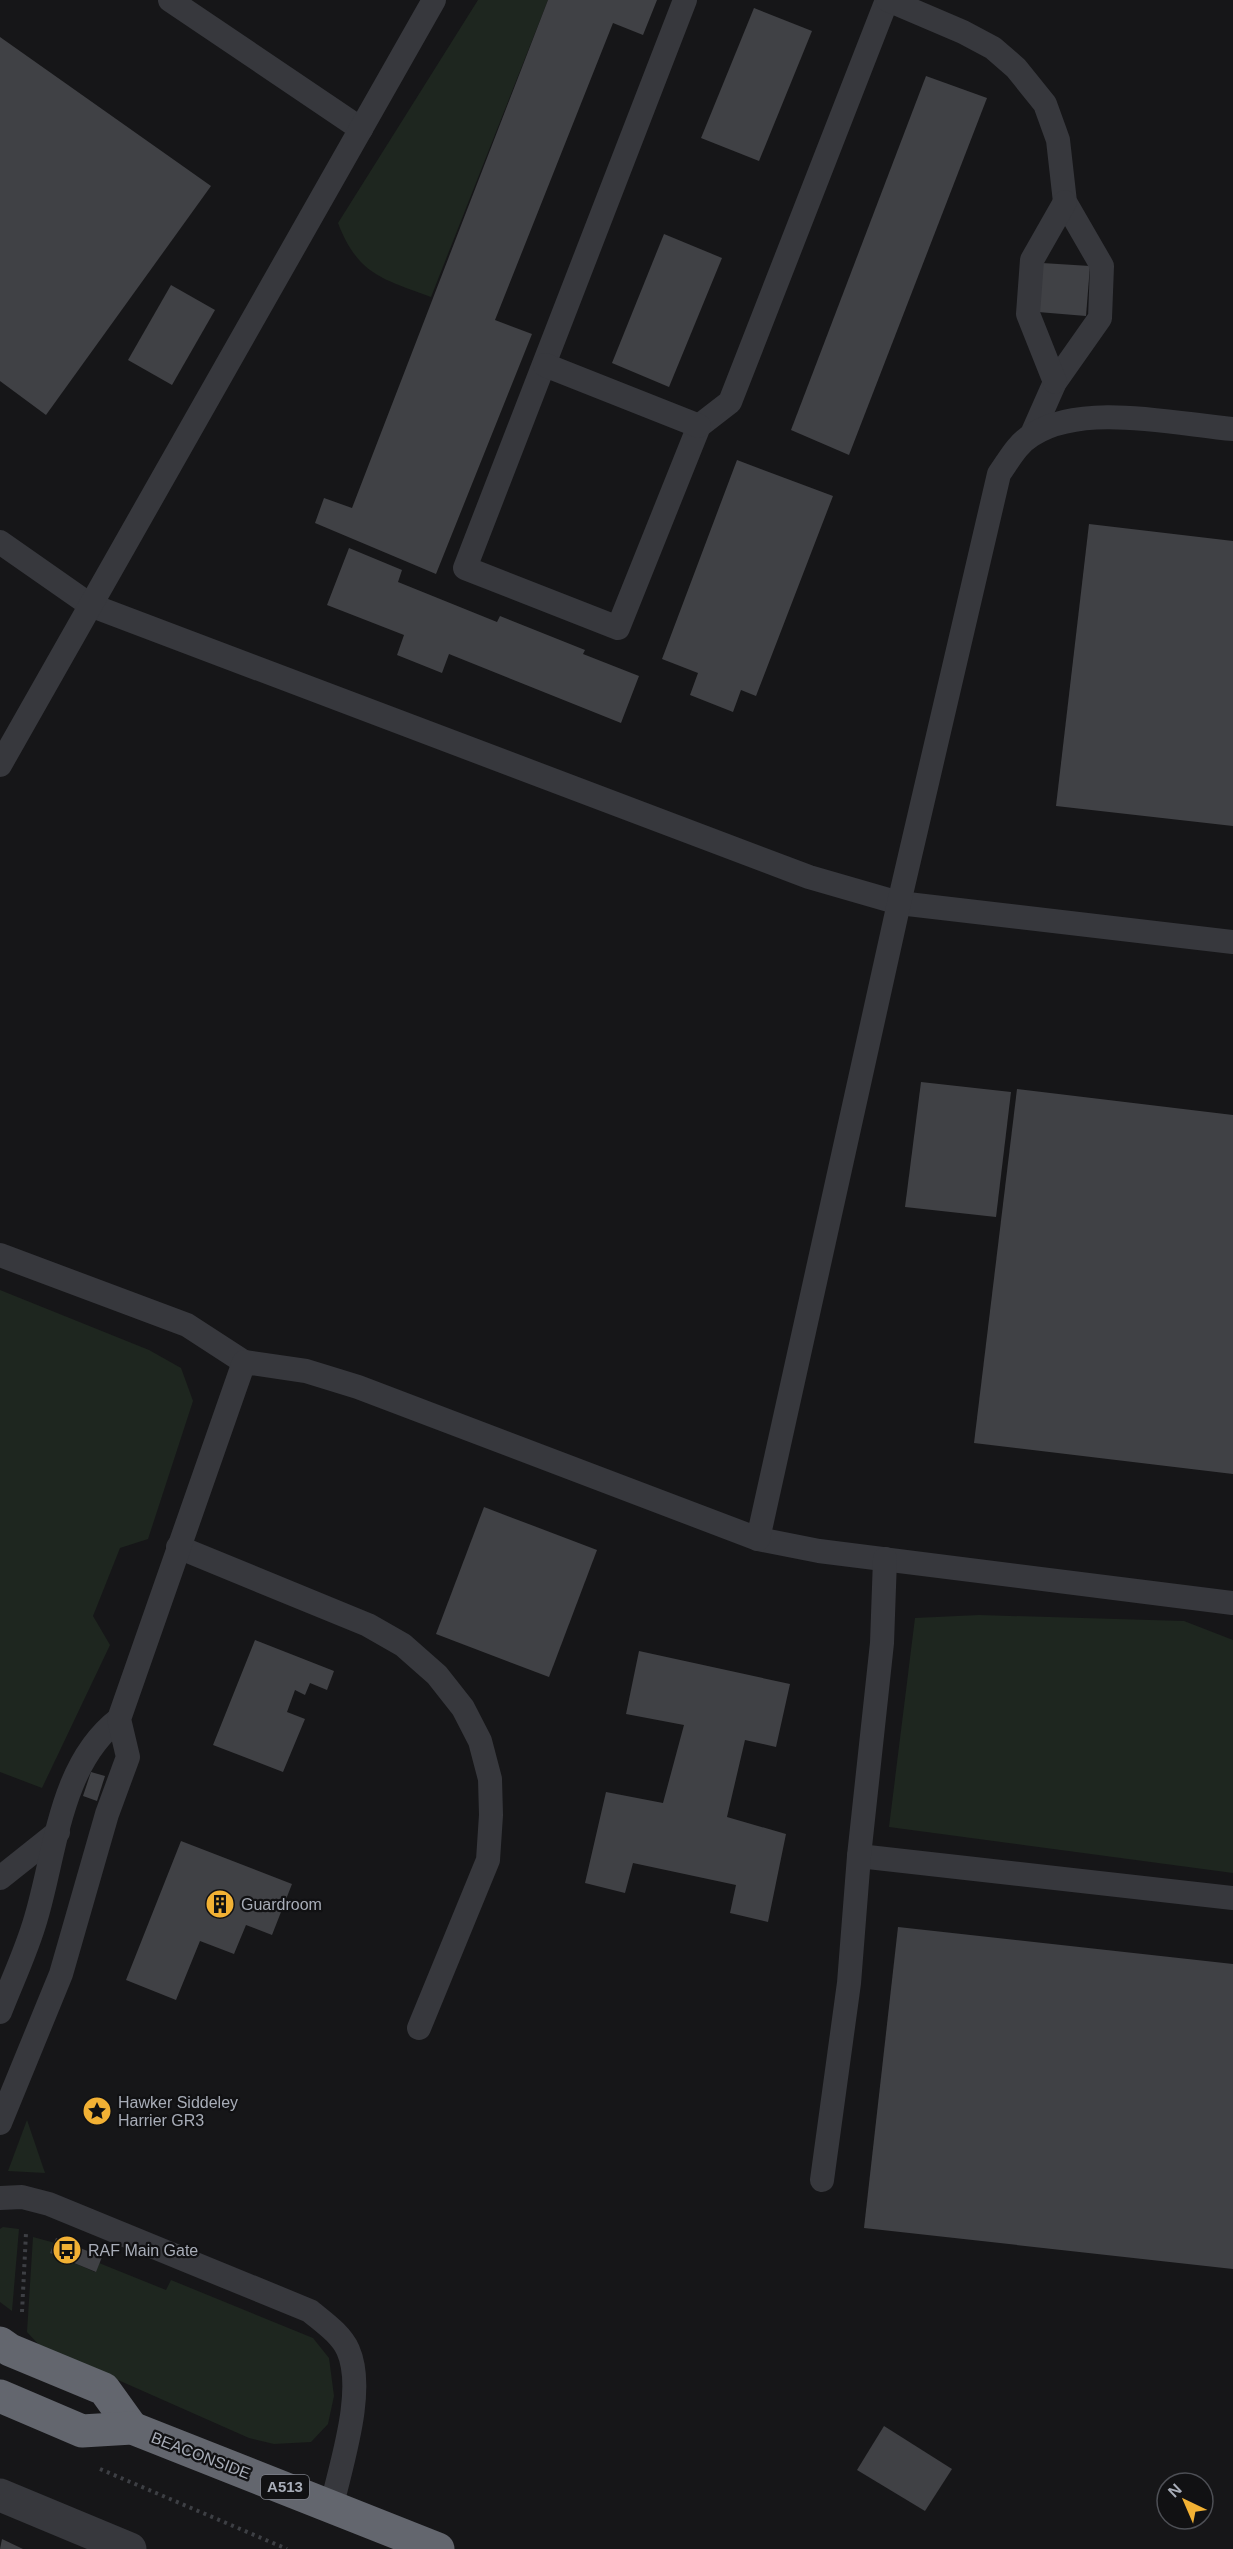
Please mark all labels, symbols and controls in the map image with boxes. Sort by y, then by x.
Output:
building icon: Guardroom [204,1888,236,1920]
place label: Guardroom [241,1896,322,1913]
place label: Hawker Siddeley Harrier GR3 [118,2094,238,2129]
place icon: Hawker Siddeley Harrier GR3 [81,2095,113,2127]
bus stop icon: RAF Main Gate [51,2234,83,2266]
place label: RAF Main Gate [88,2242,198,2259]
street label: BEACONSIDE [149,2429,253,2482]
north arrow [1155,2471,1215,2531]
road number: A513 [261,2475,309,2499]
text: N [1165,2480,1185,2501]

